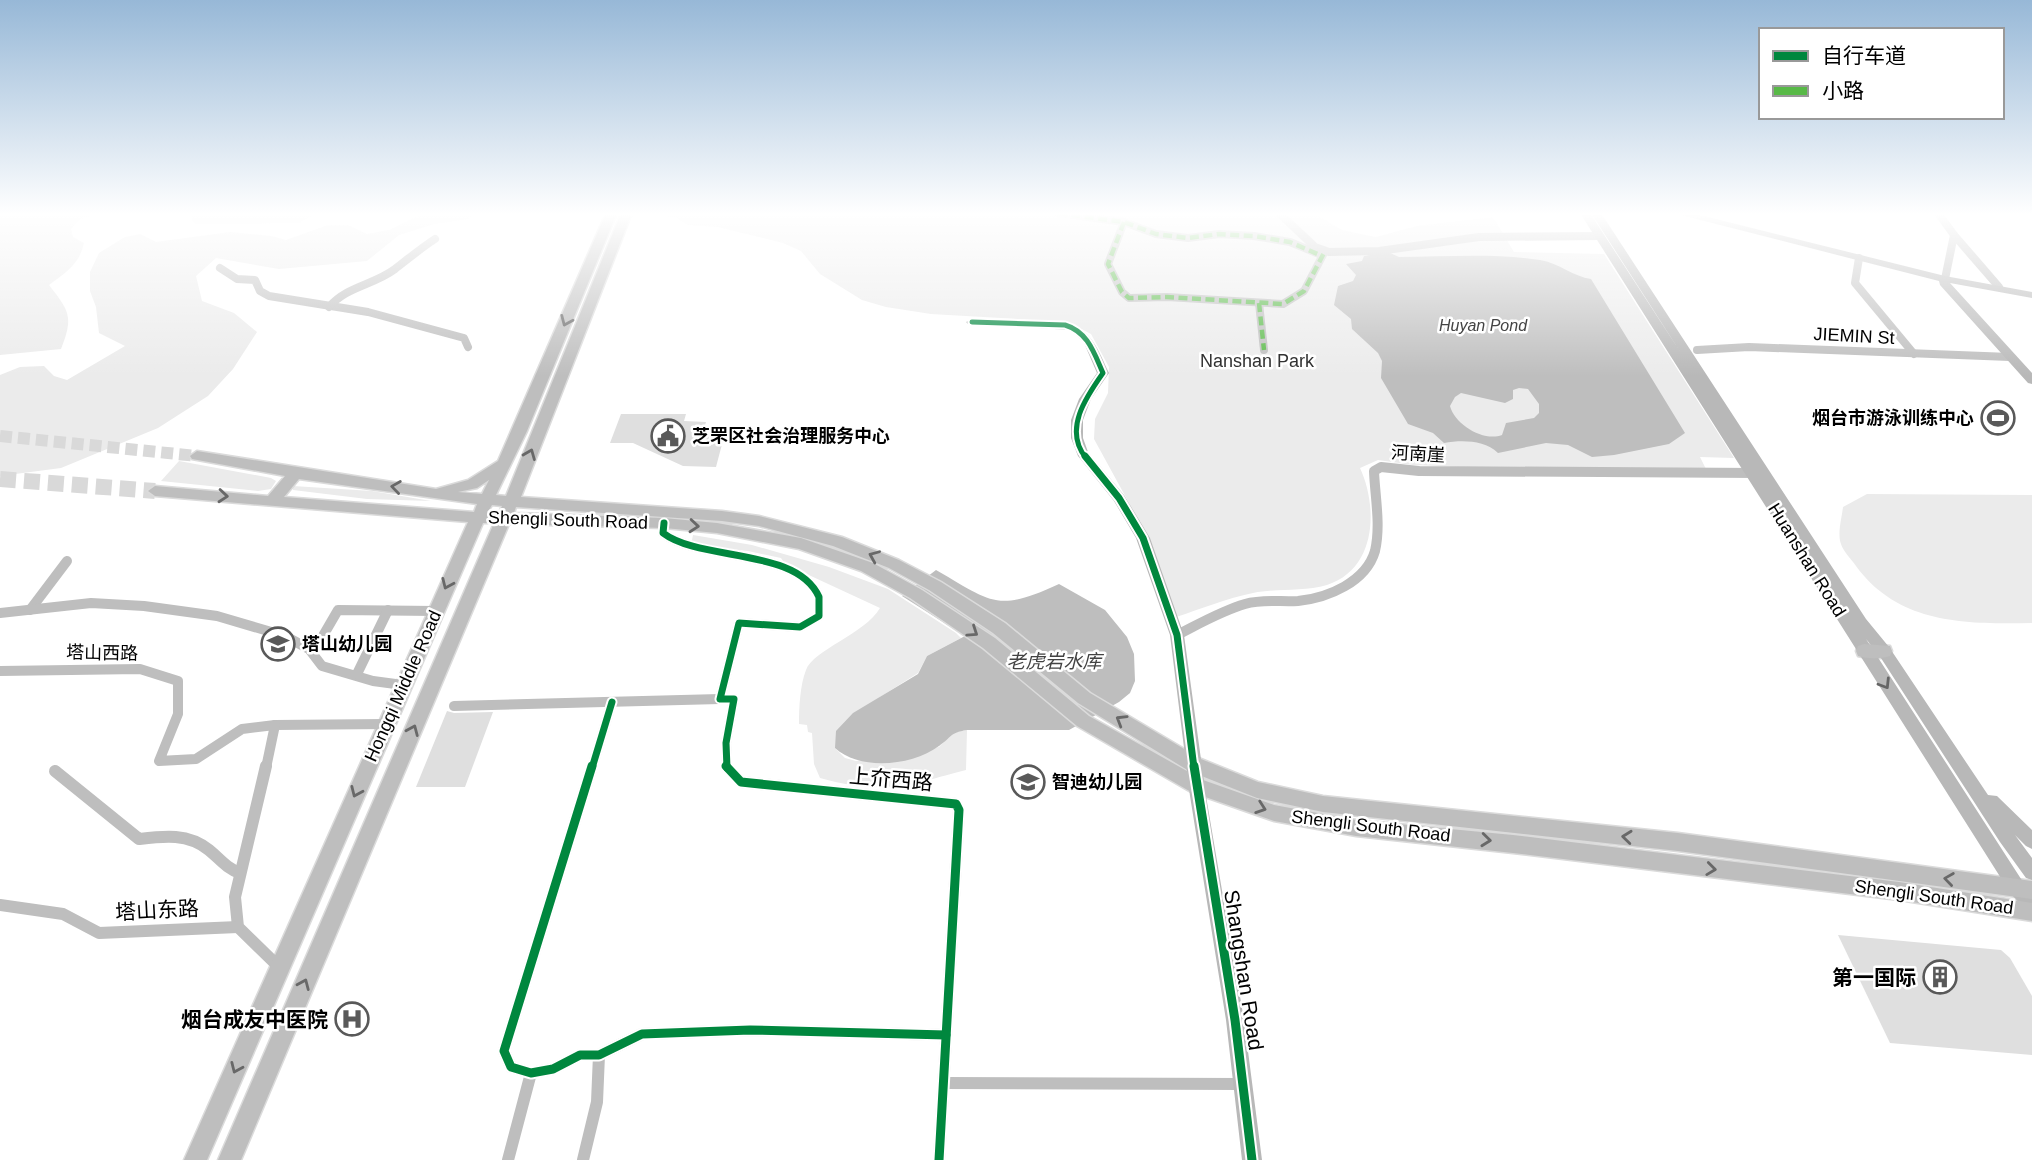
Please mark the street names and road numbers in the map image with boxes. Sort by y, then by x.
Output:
street label: JIEMIN St [1813,324,1895,348]
street label: 河南崖 [1391,443,1445,465]
street label: Huanshan Road [1764,500,1850,620]
street label: Shengli South Road [488,507,648,533]
street label: Hongqi Middle Road [361,607,445,765]
street label: 塔山西路 [66,642,138,664]
street label: 上夼西路 [848,764,934,794]
street label: Shengli South Road [1290,806,1452,846]
street label: Shengli South Road [1853,876,2015,918]
street label: Shangshan Road [1220,888,1268,1052]
street label: 塔山东路 [114,896,200,924]

